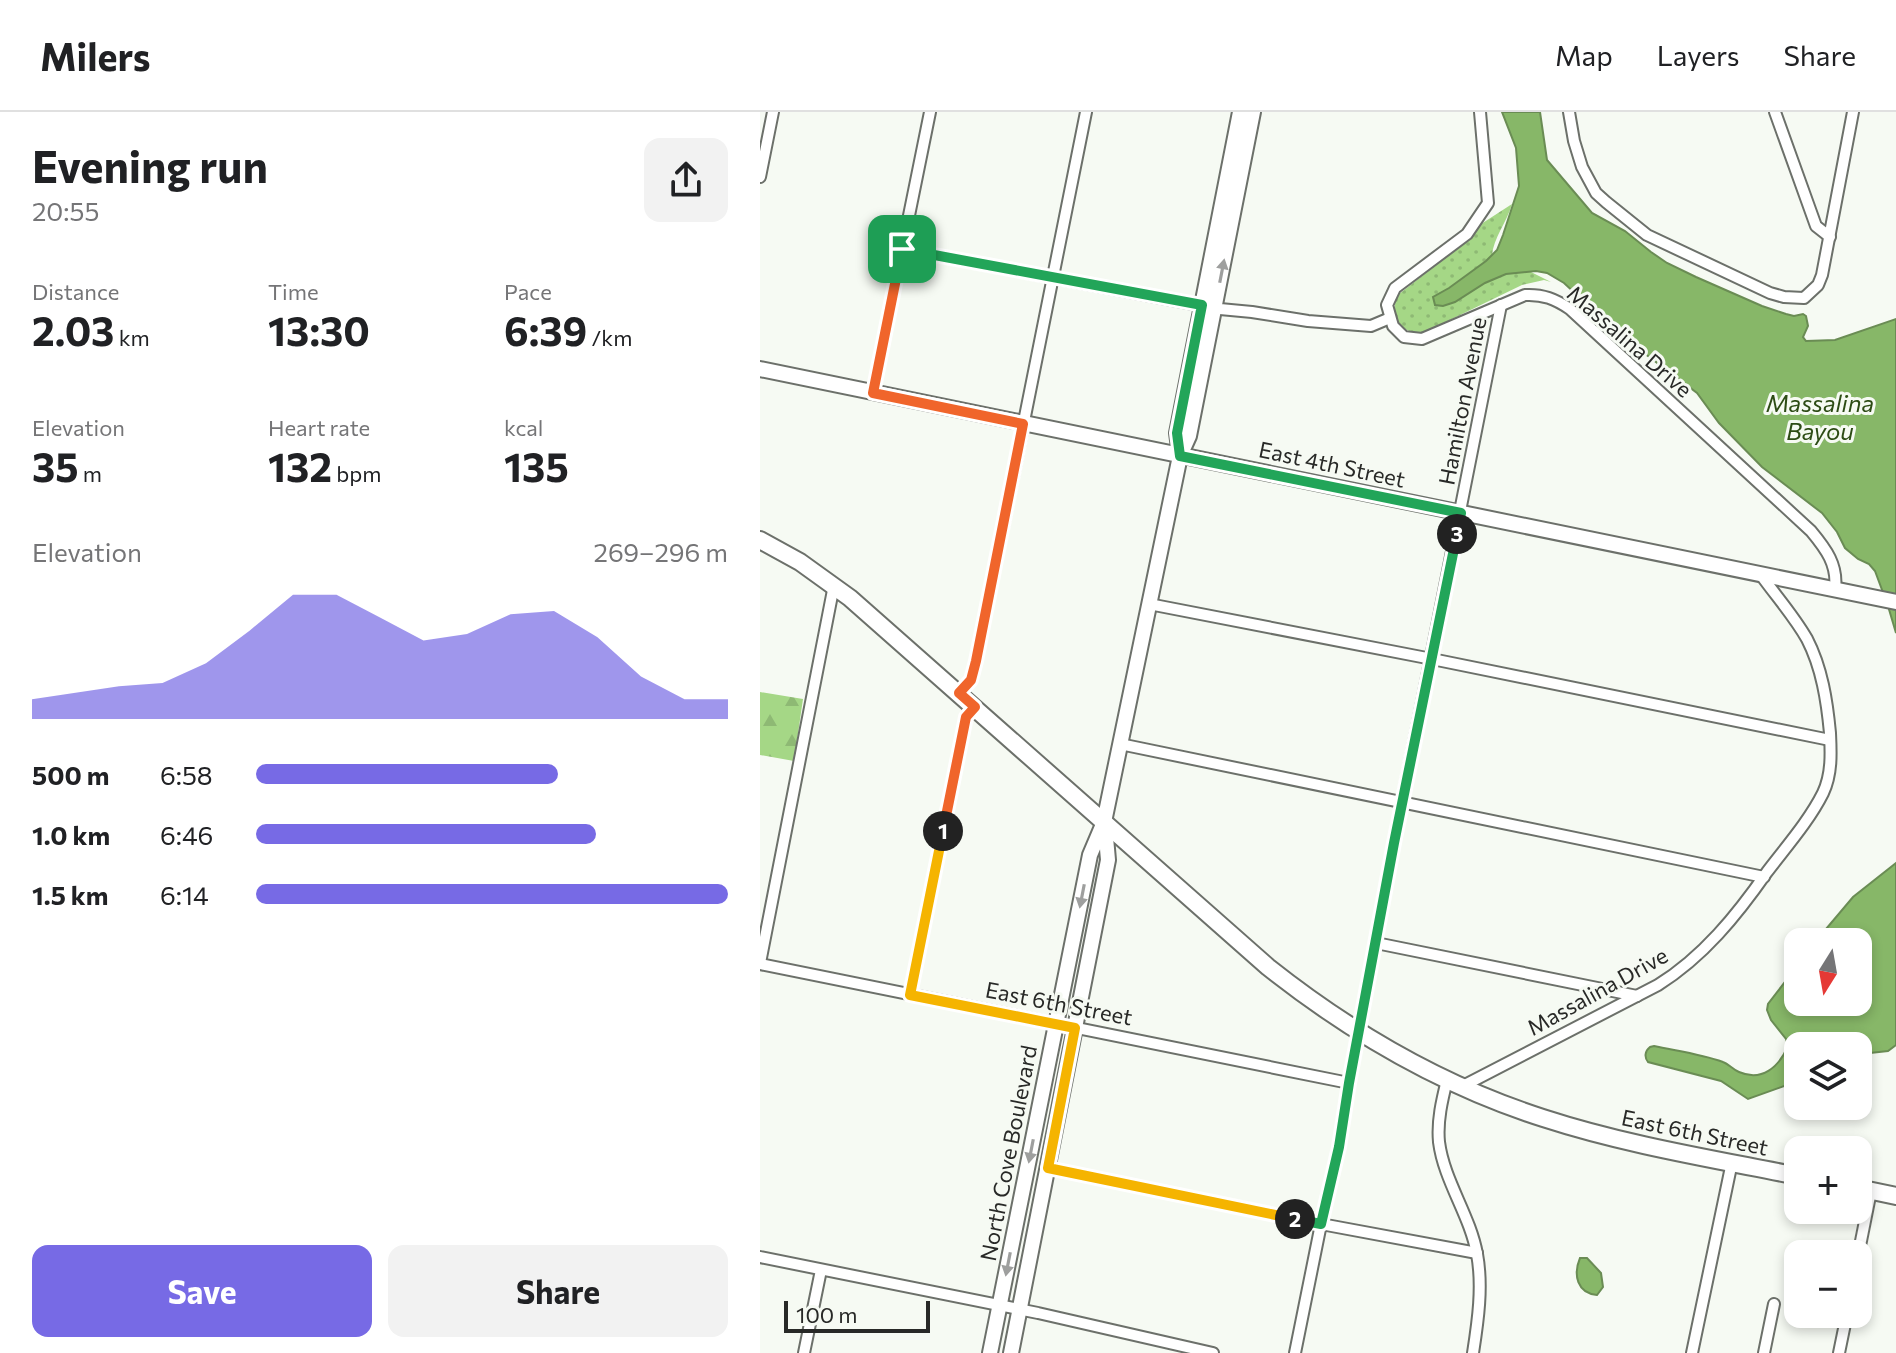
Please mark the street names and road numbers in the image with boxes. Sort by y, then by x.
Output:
street label: Massalina Drive [1562,279,1698,403]
street label: Hamilton Avenue [1432,315,1492,487]
street label: East 4th Street [1256,435,1408,493]
street label: Massalina Drive [1522,941,1672,1041]
street label: East 6th Street [983,976,1135,1030]
street label: North Cove Boulevard [974,1043,1042,1263]
street label: East 6th Street [1619,1103,1771,1161]

